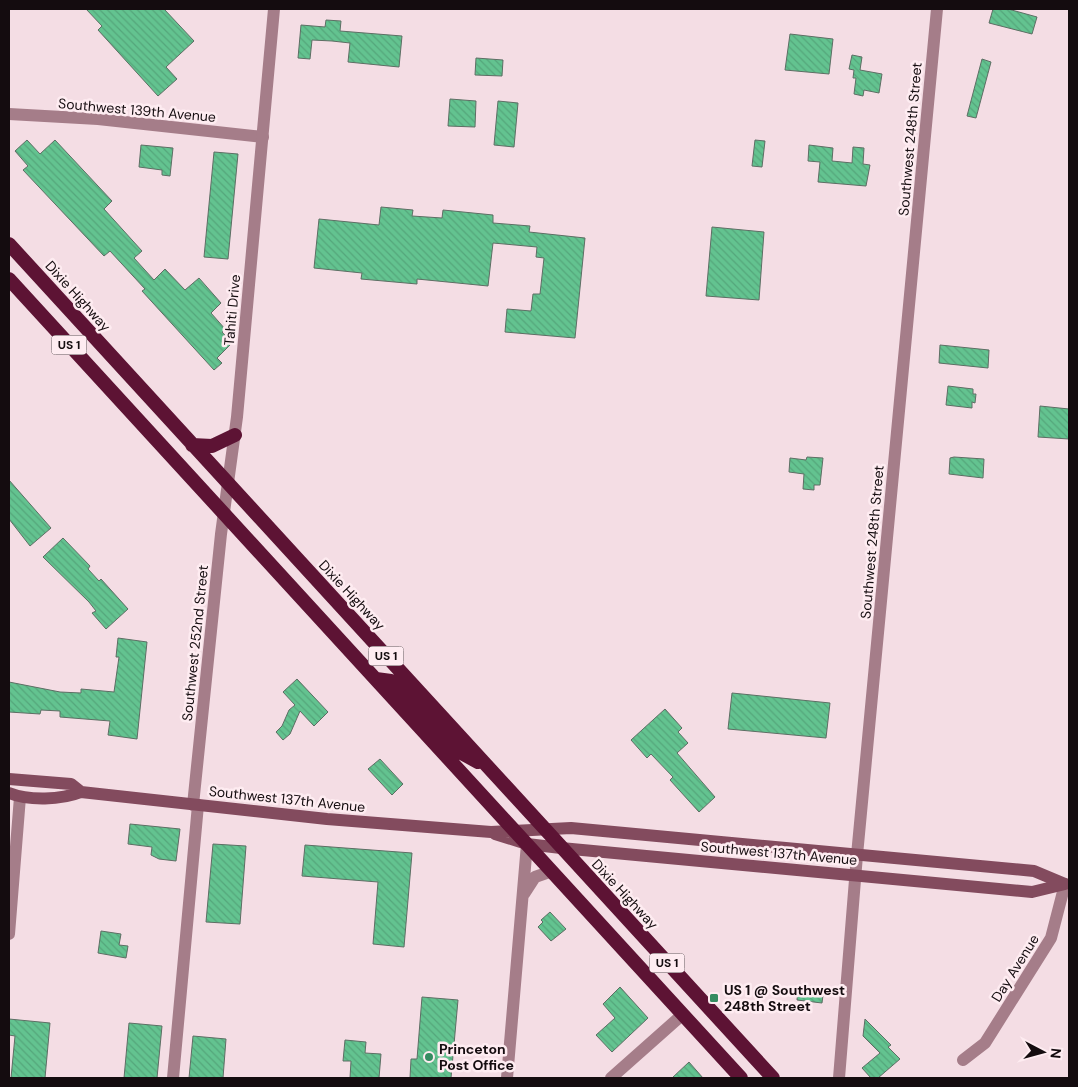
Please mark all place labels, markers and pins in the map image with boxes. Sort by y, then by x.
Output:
place label: US 1 @ Southwest 248th Street [724,981,845,1015]
marker: US 1 @ Southwest 248th Street [708,992,720,1004]
place label: Princeton Post Office [439,1040,514,1074]
marker: Princeton Post Office [423,1051,435,1063]

